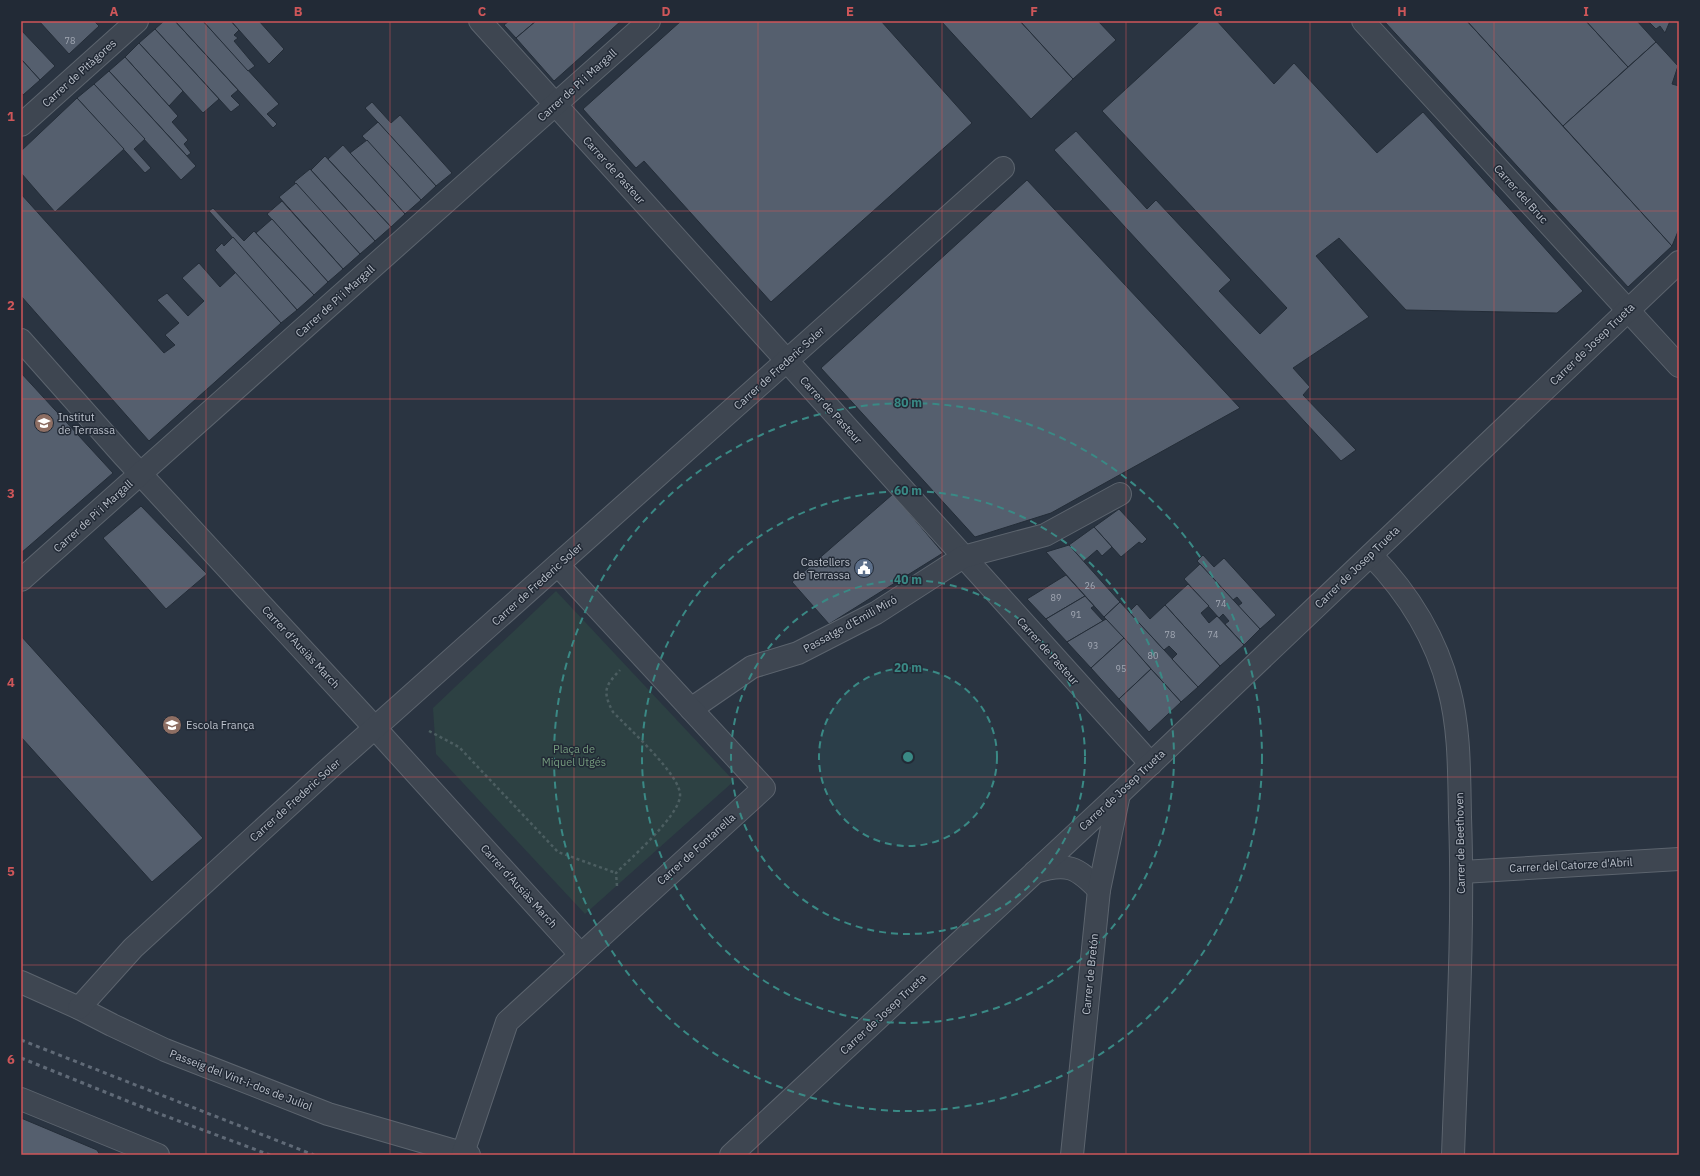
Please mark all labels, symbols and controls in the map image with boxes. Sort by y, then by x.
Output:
text: A [110,3,119,20]
text: B [294,3,303,20]
text: C [478,3,487,20]
text: D [661,3,671,20]
text: E [846,3,854,20]
text: F [1030,3,1038,20]
text: G [1213,3,1223,20]
text: H [1397,3,1407,20]
text: I [1583,3,1589,20]
house number: 78 [65,35,75,46]
street label: Carrer de Pitàgores [39,36,119,110]
street label: Carrer de Pi i Margall [534,46,620,124]
text: 1 [7,108,15,125]
street label: Carrer de Pasteur [580,133,648,207]
street label: Carrer del Bruc [1491,162,1551,227]
street label: Carrer de Pi i Margall [292,262,378,340]
text: 2 [7,297,15,314]
street label: Carrer de Josep Trueta [1547,300,1637,388]
street label: Carrer de Frederic Soler [731,324,827,412]
street label: Carrer de Pasteur [797,373,865,447]
text: 80 m [894,395,922,410]
place label: Institut de Terrassa [58,410,115,437]
school or university icon: Institut de Terrassa [33,412,55,434]
street label: Carrer de Pi i Margall [50,477,136,555]
text: 60 m [894,483,922,498]
text: 3 [7,485,15,502]
street label: Carrer de Josep Trueta [1312,523,1402,611]
street label: Carrer de Frederic Soler [489,540,585,628]
place label: Castellers de Terrassa [793,555,850,582]
public building icon: Castellers de Terrassa [853,557,875,579]
text: 40 m [894,572,922,587]
house number: 26 [1085,580,1095,591]
street label: Passatge d'Emili Miró [801,592,899,656]
house number: 89 [1051,592,1061,603]
house number: 74 [1216,598,1226,609]
street label: Carrer d'Ausiàs March [259,603,343,691]
house number: 91 [1071,609,1081,620]
street label: Carrer de Pasteur [1014,614,1082,688]
house number: 78 [1165,629,1175,640]
house number: 74 [1208,629,1218,640]
house number: 93 [1088,640,1098,651]
house number: 80 [1148,650,1158,661]
text: 20 m [894,660,922,675]
house number: 95 [1116,663,1126,674]
text: 4 [7,674,15,691]
school or university icon: Escola França [161,714,183,736]
place label: Escola França [186,718,254,732]
park label: Plaça de Miquel Utgés [542,742,606,769]
street label: Carrer de Josep Trueta [1076,746,1168,833]
centre of rings [901,750,915,764]
street label: Carrer de Frederic Soler [247,756,343,844]
street label: Carrer de Beethoven [1452,792,1468,894]
street label: Carrer de Fontanella [654,810,738,888]
street label: Carrer d'Ausiàs March [478,841,560,931]
street label: Carrer del Catorze d'Abril [1509,855,1633,875]
text: 5 [7,863,15,880]
street label: Carrer de Bretón [1079,933,1101,1015]
street label: Carrer de Josep Trueta [837,970,929,1057]
street label: Passeig del Vint-i-dos de Juliol [168,1046,314,1114]
text: 6 [7,1051,15,1068]

